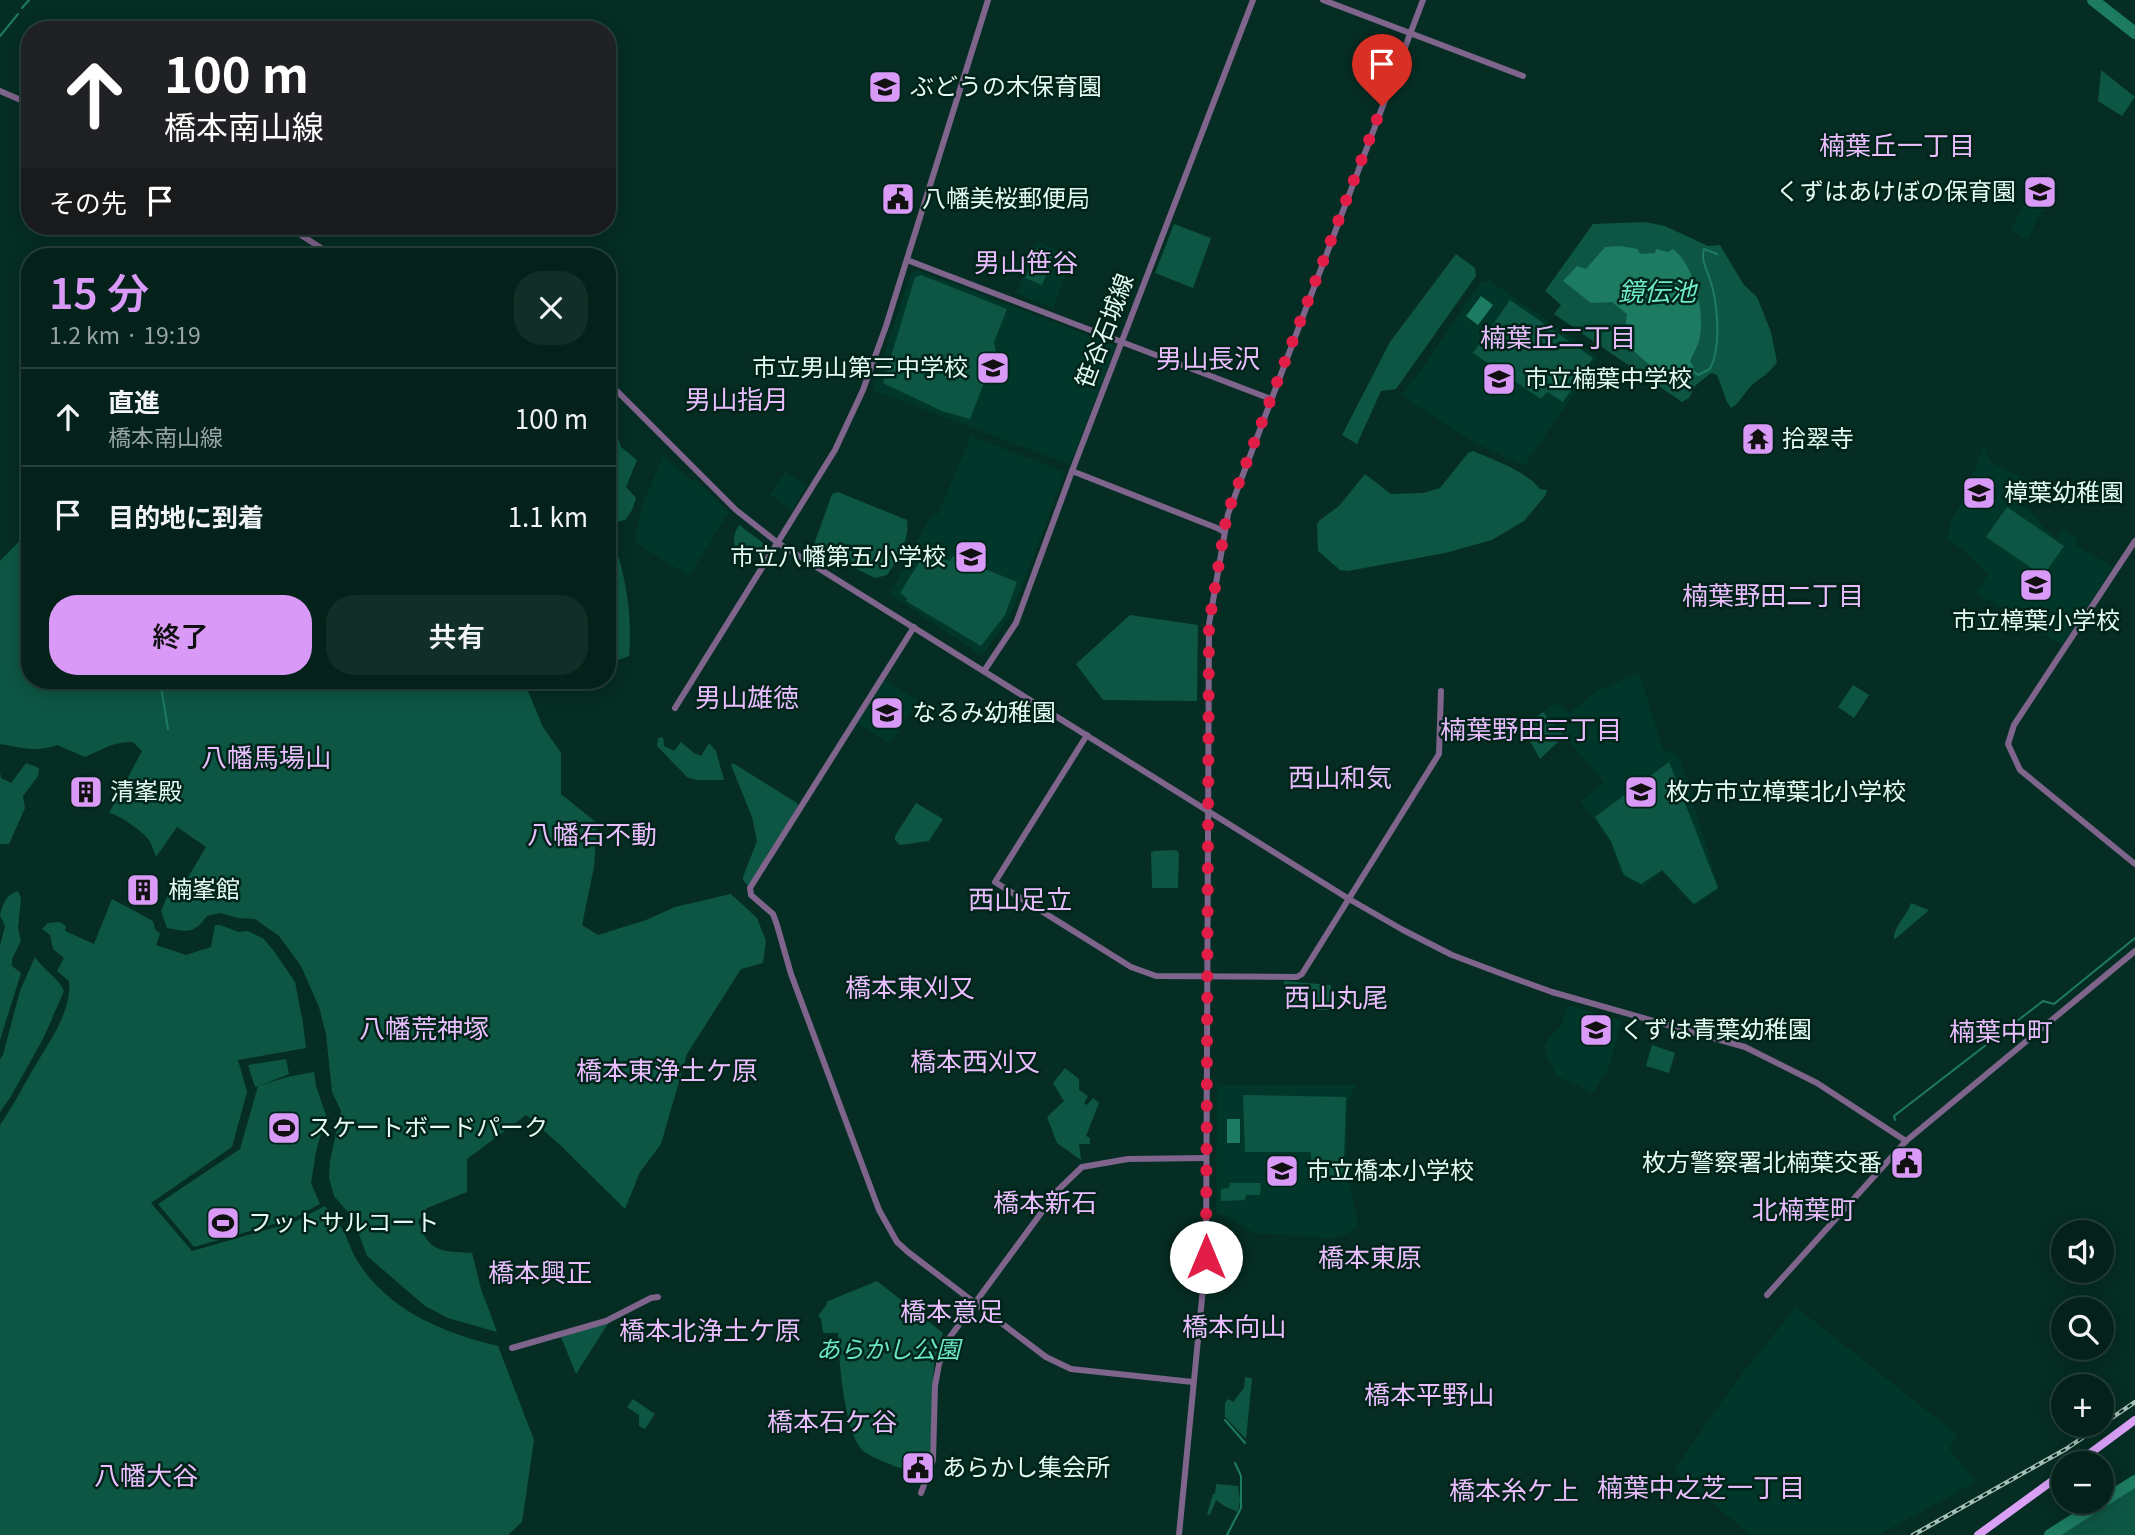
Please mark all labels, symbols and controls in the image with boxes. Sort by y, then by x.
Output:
pin [1352,34,1412,106]
text: 100 m [164,36,309,107]
icon: arrive [1363,45,1401,83]
icon: ahead [49,49,140,140]
place label: ぶどうの木保育園 [910,67,1102,102]
school or university icon: ぶどうの木保育園 [866,68,904,106]
text: 橋本南山線 [164,102,324,148]
district label: 楠葉丘一丁目 [1819,125,1975,162]
place label: くずはあけぼの保育園 [1776,172,2016,207]
school or university icon: くずはあけぼの保育園 [2021,173,2059,211]
place label: 八幡美桜郵便局 [922,179,1090,214]
public building icon: 八幡美桜郵便局 [879,180,917,218]
icon: arrive [141,182,179,220]
text: その先 [49,183,127,220]
district label: 男山笹谷 [974,242,1078,279]
text: 15 分 [49,260,149,321]
street label: 笹谷石城線 [1065,268,1141,392]
button: close [514,271,588,345]
water label: 鏡伝池 [1618,271,1699,308]
text: 1.2 km · 19:19 [49,317,201,351]
district label: 楠葉丘二丁目 [1480,317,1636,354]
district label: 男山長沢 [1156,338,1260,375]
place label: 市立男山第三中学校 [752,348,968,383]
school or university icon: 市立男山第三中学校 [974,349,1012,387]
place label: 市立楠葉中学校 [1524,359,1692,394]
school or university icon: 市立楠葉中学校 [1480,360,1518,398]
district label: 男山指月 [685,379,789,416]
text: 直進 [108,382,160,419]
icon: ahead [49,398,87,436]
text: 100 m [515,399,588,436]
text: 橋本南山線 [108,419,223,453]
place label: 拾翠寺 [1782,419,1854,454]
temple icon: 拾翠寺 [1739,420,1777,458]
place label: 樟葉幼稚園 [2004,473,2124,508]
school or university icon: 樟葉幼稚園 [1960,474,1998,512]
icon: arrive [49,496,87,534]
text: 目的地に到着 [108,497,264,534]
text: 1.1 km [508,497,588,534]
place label: 市立八幡第五小学校 [730,537,946,572]
school or university icon: 市立八幡第五小学校 [952,538,990,576]
school or university icon: 市立樟葉小学校 [2017,566,2055,604]
district label: 楠葉野田二丁目 [1682,575,1864,612]
button: 終了 [49,595,312,675]
button: 共有 [326,595,588,675]
place label: 市立樟葉小学校 [1952,601,2120,636]
district label: 男山雄徳 [695,677,799,714]
place label: なるみ幼稚園 [912,693,1056,728]
school or university icon: なるみ幼稚園 [868,694,906,732]
district label: 楠葉野田三丁目 [1440,709,1622,746]
district label: 八幡馬場山 [201,737,331,774]
district label: 西山和気 [1288,757,1392,794]
place label: 清峯殿 [110,772,182,807]
place label: 枚方市立樟葉北小学校 [1666,772,1906,807]
building icon: 清峯殿 [67,773,105,811]
school or university icon: 枚方市立樟葉北小学校 [1622,773,1660,811]
district label: 八幡石不動 [527,814,657,851]
place label: 楠峯館 [168,870,240,905]
building icon: 楠峯館 [124,871,162,909]
district label: 西山足立 [968,879,1072,916]
district label: 橋本東刈又 [845,967,975,1004]
district label: 西山丸尾 [1284,977,1388,1014]
district label: 八幡荒神塚 [359,1008,489,1045]
place label: くずは青葉幼稚園 [1620,1010,1812,1045]
school or university icon: くずは青葉幼稚園 [1577,1011,1615,1049]
district label: 楠葉中町 [1949,1011,2053,1048]
district label: 橋本西刈又 [910,1041,1040,1078]
district label: 橋本東浄土ケ原 [576,1050,758,1087]
place label: スケートボードパーク [308,1108,548,1143]
sports icon: スケートボードパーク [265,1109,303,1147]
place label: 枚方警察署北楠葉交番 [1642,1143,1882,1178]
public building icon: 枚方警察署北楠葉交番 [1888,1144,1926,1182]
place label: 市立橋本小学校 [1306,1151,1474,1186]
school or university icon: 市立橋本小学校 [1263,1152,1301,1190]
district label: 橋本新石 [993,1182,1097,1219]
district label: 北楠葉町 [1752,1189,1856,1226]
place label: フットサルコート [248,1203,440,1238]
sports icon: フットサルコート [204,1204,242,1242]
position arrow [1169,1220,1243,1294]
map controls [2051,1220,2114,1514]
button: sound [2051,1220,2114,1283]
district label: 橋本東原 [1318,1237,1422,1274]
district label: 橋本興正 [488,1252,592,1289]
district label: 橋本意足 [900,1291,1004,1328]
button: search [2051,1297,2114,1360]
district label: 橋本向山 [1182,1306,1286,1343]
district label: 橋本北浄土ケ原 [619,1310,801,1347]
park label: あらかし公園 [816,1330,963,1365]
district label: 橋本平野山 [1364,1374,1494,1411]
button: + [2051,1374,2114,1437]
district label: 橋本石ケ谷 [767,1401,897,1438]
place label: あらかし集会所 [942,1448,1110,1483]
public building icon: あらかし集会所 [899,1449,937,1487]
button: − [2051,1451,2114,1514]
district label: 八幡大谷 [94,1455,198,1492]
district label: 楠葉中之芝一丁目 [1597,1467,1805,1504]
district label: 橋本糸ケ上 [1449,1470,1579,1507]

